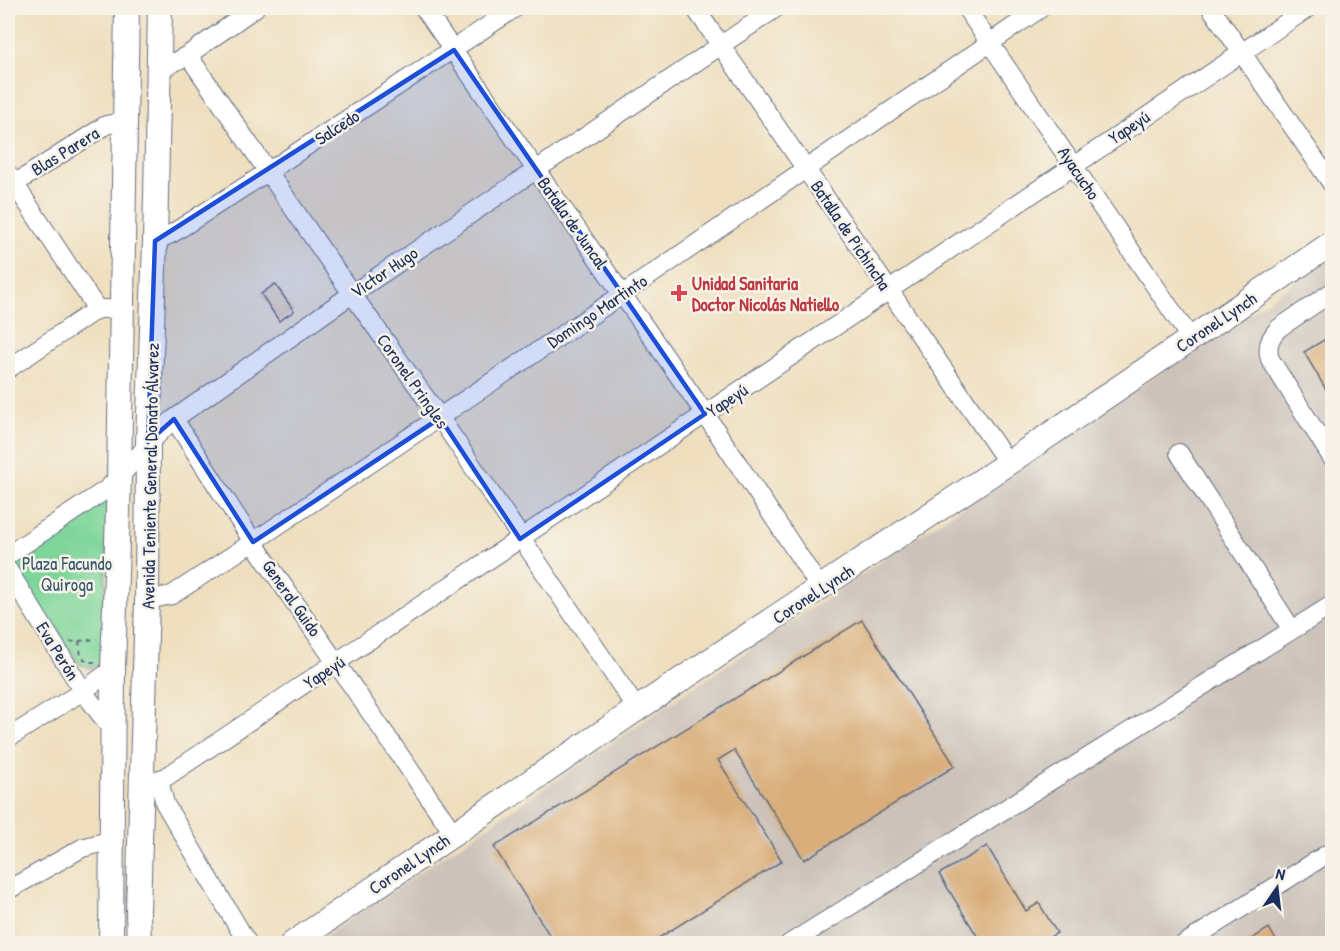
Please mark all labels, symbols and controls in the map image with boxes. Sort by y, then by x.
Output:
street label: Salcedo [310,103,364,151]
street label: Yapeyú [1103,104,1155,150]
street label: Blas Parera [26,120,104,182]
street label: Ayacucho [1052,141,1106,205]
street label: Batalla de Juncal [532,172,614,274]
street label: Batalla de Pichincha [805,175,897,295]
street label: Victor Hugo [345,240,423,304]
street label: Domingo Martinto [542,268,652,354]
place label: Unidad Sanitaria Doctor Nicolás Natiello [692,271,840,317]
marker: Unidad Sanitaria Doctor Nicolás Natiello [670,284,688,302]
street label: Coronel Lynch [1171,286,1262,358]
street label: Coronel Pringles [371,329,455,433]
street label: Avenida Teniente General Donato Álvarez [135,342,165,609]
street label: Yapeyú [701,377,753,423]
park label: Plaza Facundo Quiroga [22,551,112,597]
street label: General Guido [256,555,328,641]
street label: Coronel Lynch [767,558,859,630]
street label: Eva Perón [30,617,86,685]
street label: Yapeyú [298,649,350,695]
street label: Coronel Lynch [364,828,455,900]
north arrow [1247,858,1307,918]
text: N [1274,862,1288,885]

